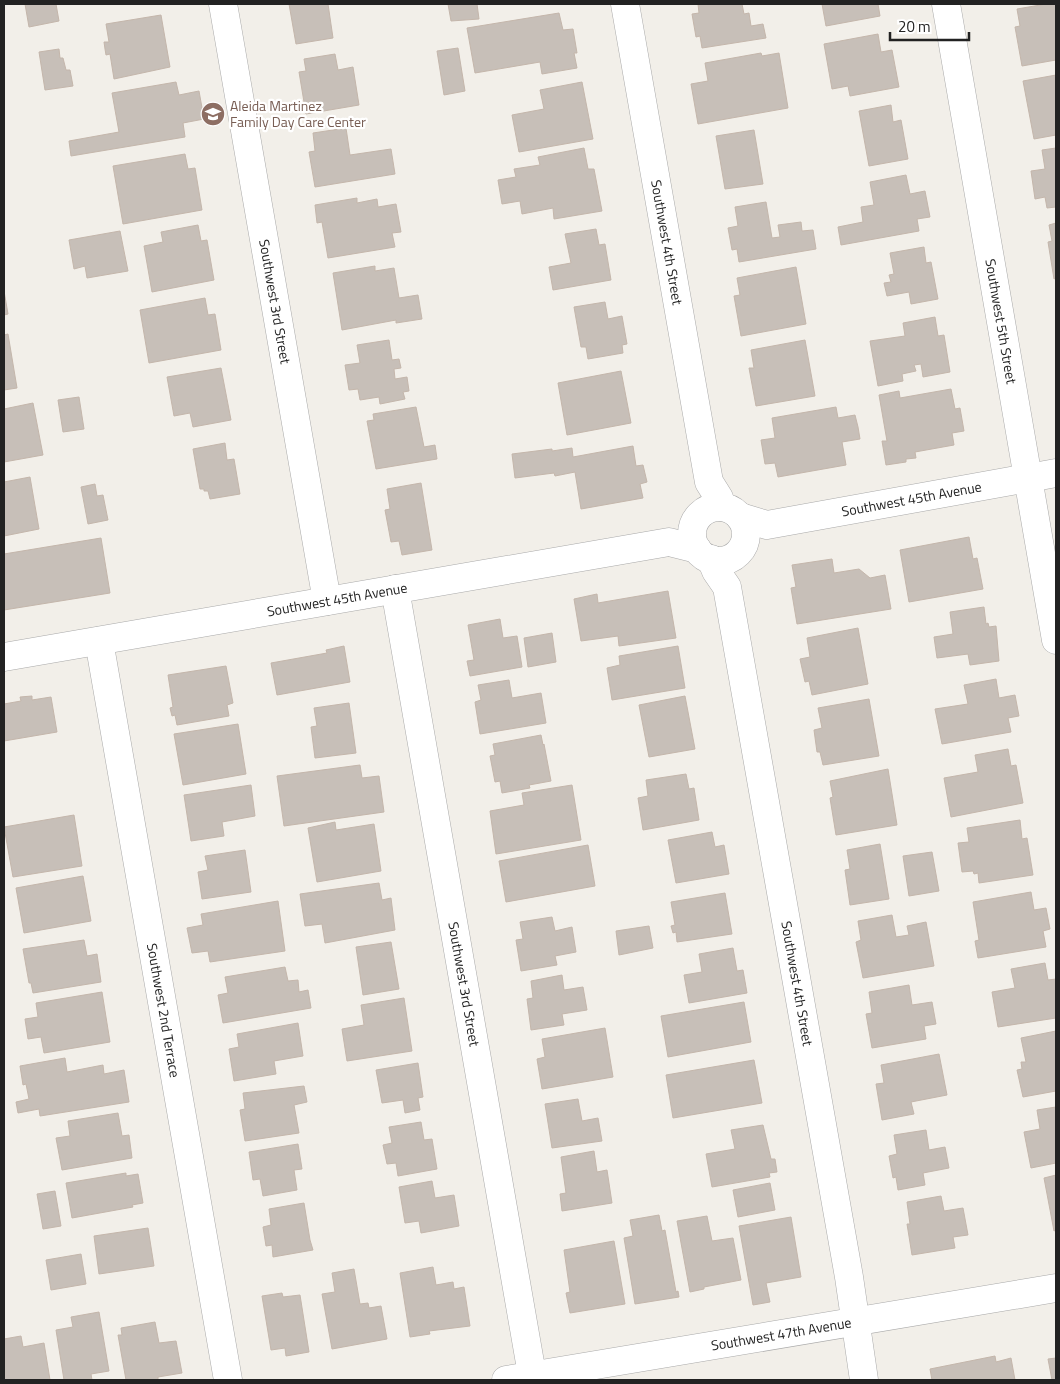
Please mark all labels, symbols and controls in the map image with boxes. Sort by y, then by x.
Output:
scale bar [890,10,969,42]
text: 20 m [898,15,931,38]
place label: Aleida Martinez Family Day Care Center [230,95,366,132]
school or university icon: Aleida Martinez Family Day Care Center [200,101,226,127]
street label: Southwest 4th Street [646,178,689,306]
street label: Southwest 3rd Street [254,237,297,365]
street label: Southwest 5th Street [980,257,1023,385]
street label: Southwest 45th Avenue [840,476,983,521]
street label: Southwest 45th Avenue [265,576,409,621]
street label: Southwest 4th Street [776,919,819,1048]
street label: Southwest 3rd Street [443,920,486,1048]
street label: Southwest 2nd Terrace [142,942,186,1079]
street label: Southwest 47th Avenue [709,1311,853,1356]

